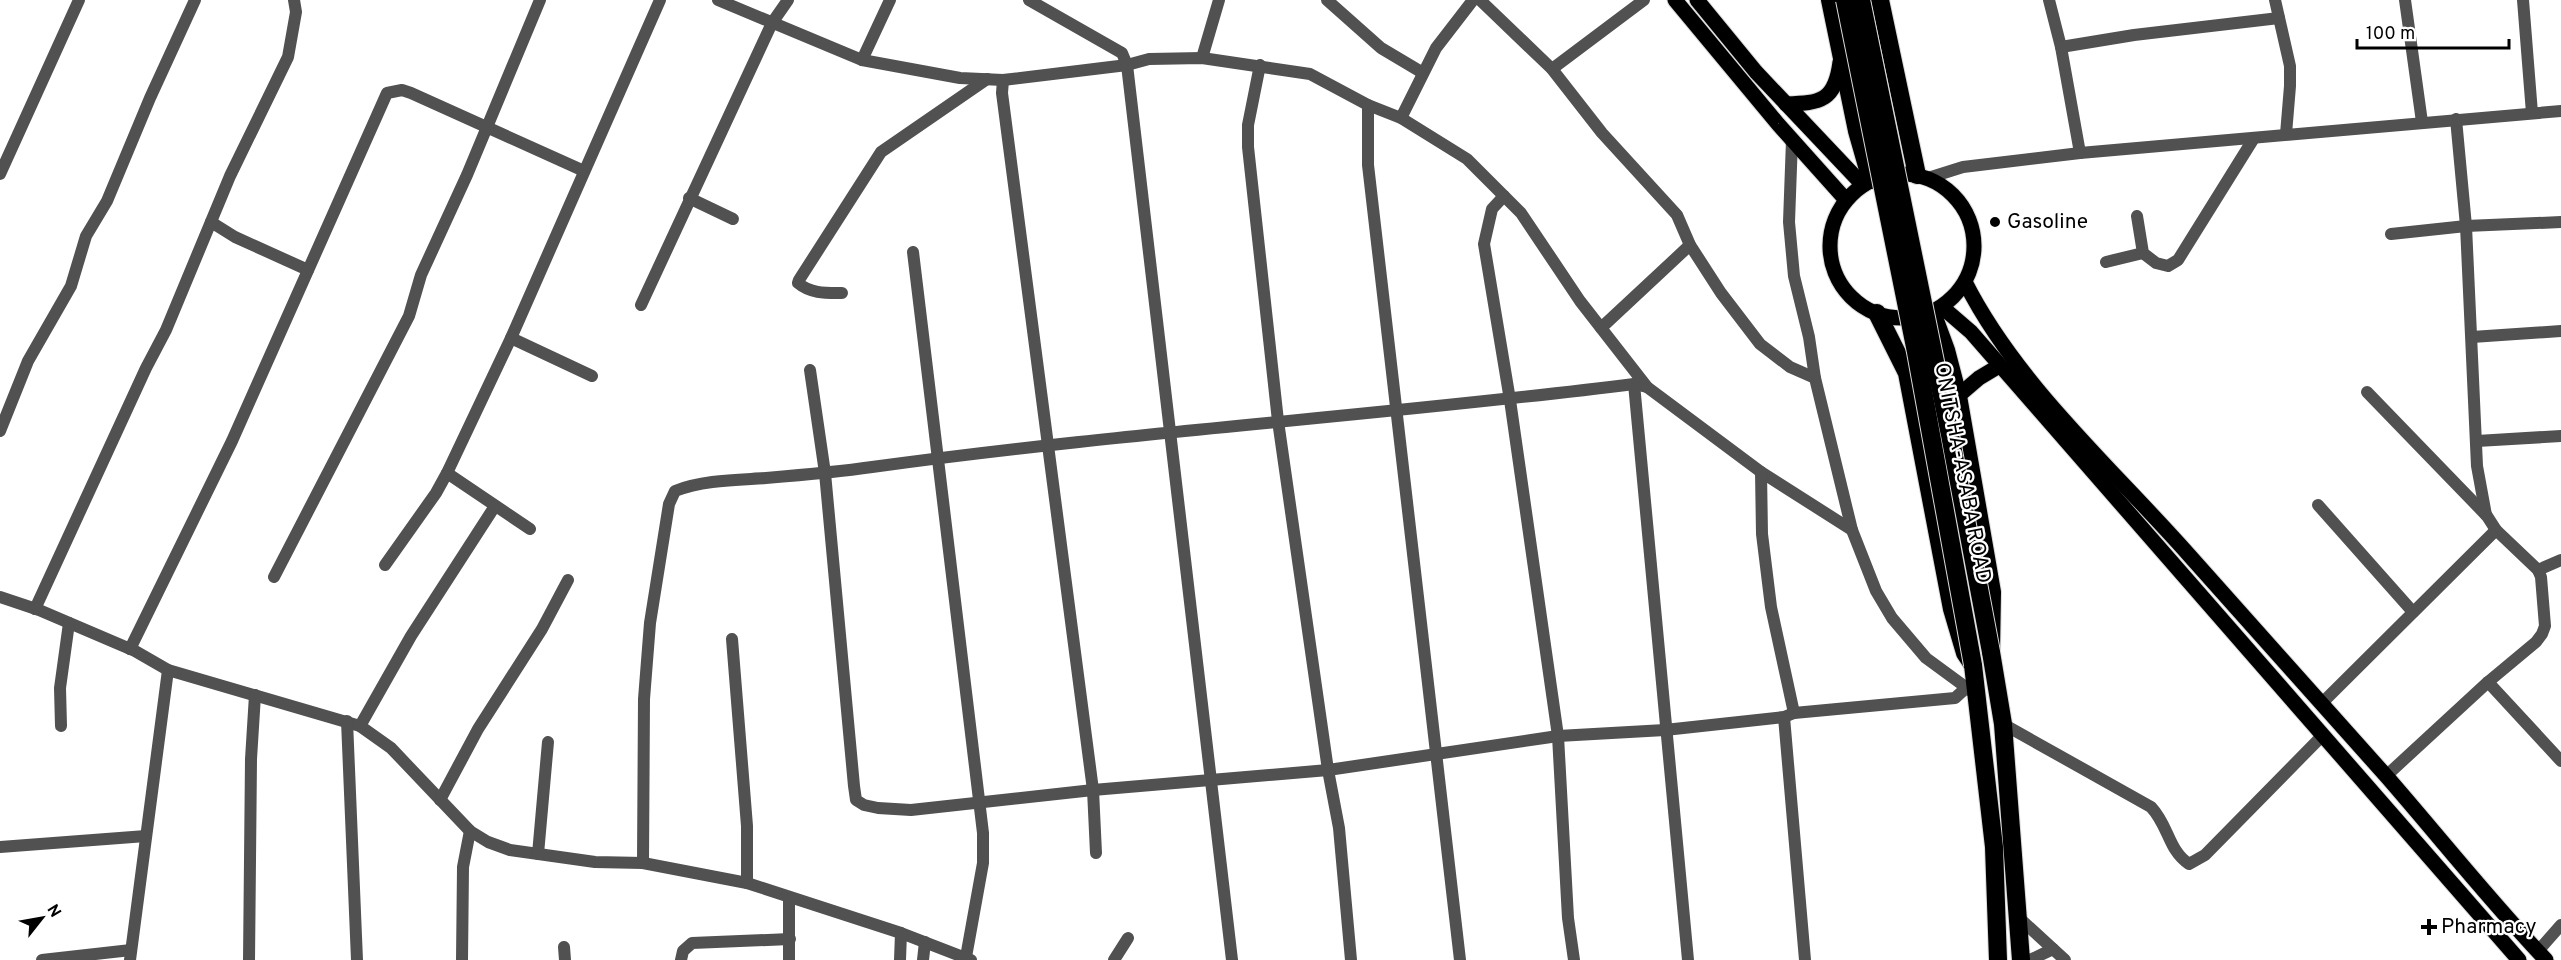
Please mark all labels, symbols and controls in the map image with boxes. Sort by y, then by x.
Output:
scale bar [2357,12,2508,50]
text: 100 m [2366,23,2415,46]
place label: Gasoline [2007,209,2088,236]
marker: Gasoline [1988,215,2002,229]
street label: ONITSHA-ASABA ROAD [1927,360,1997,586]
north arrow [12,888,72,948]
text: N [42,901,65,921]
place label: Pharmacy [2441,914,2537,941]
marker: Pharmacy [2422,920,2436,934]

